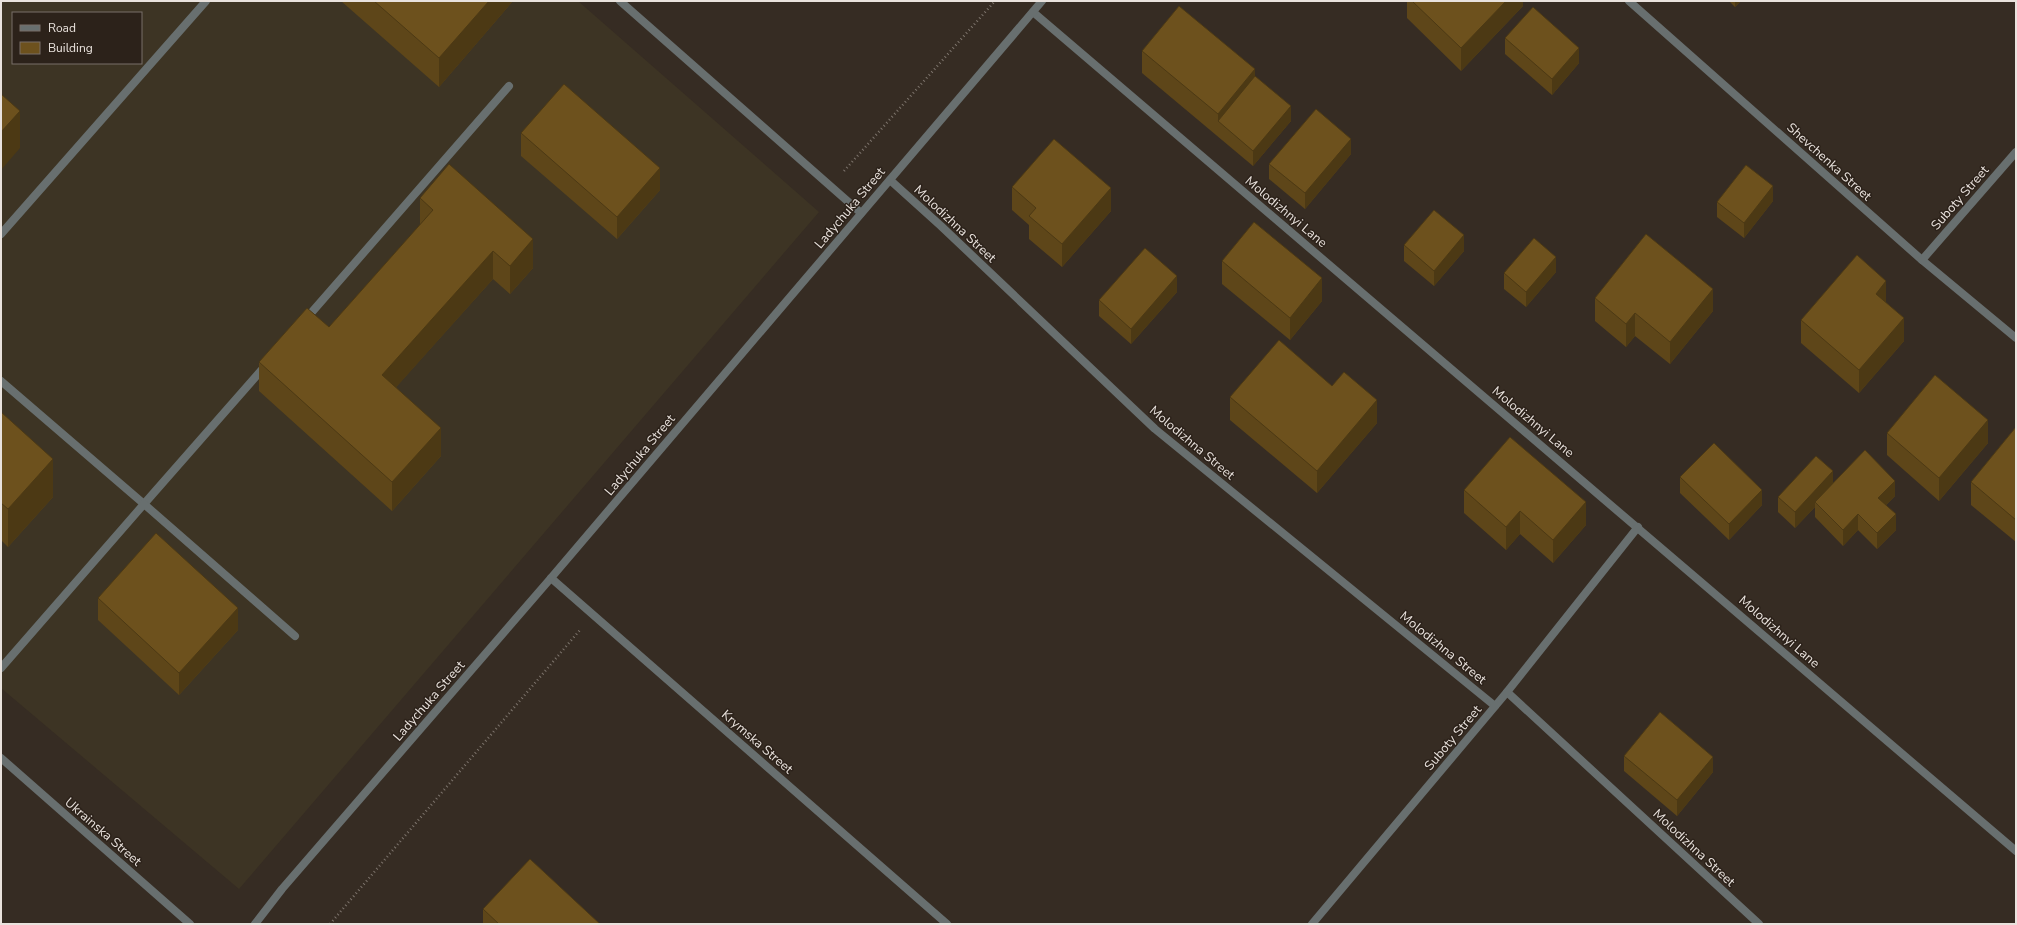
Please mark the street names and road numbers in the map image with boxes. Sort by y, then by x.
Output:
street label: Shevchenka Street [1783,119,1876,205]
street label: Suboty Street [1927,162,1993,234]
street label: Ladychuka Street [811,163,890,252]
street label: Molodizhnyi Lane [1241,172,1331,252]
street label: Molodizhna Street [910,181,1000,267]
street label: Molodizhnyi Lane [1488,382,1578,462]
street label: Molodizhna Street [1145,402,1239,484]
street label: Ladychuka Street [601,410,680,499]
street label: Molodizhnyi Lane [1735,592,1823,672]
street label: Molodizhna Street [1396,608,1490,689]
street label: Ladychuka Street [389,657,469,745]
street label: Suboty Street [1420,701,1486,774]
street label: Krymska Street [717,706,797,778]
street label: Ukrainska Street [61,794,146,871]
street label: Molodizhna Street [1649,805,1739,891]

